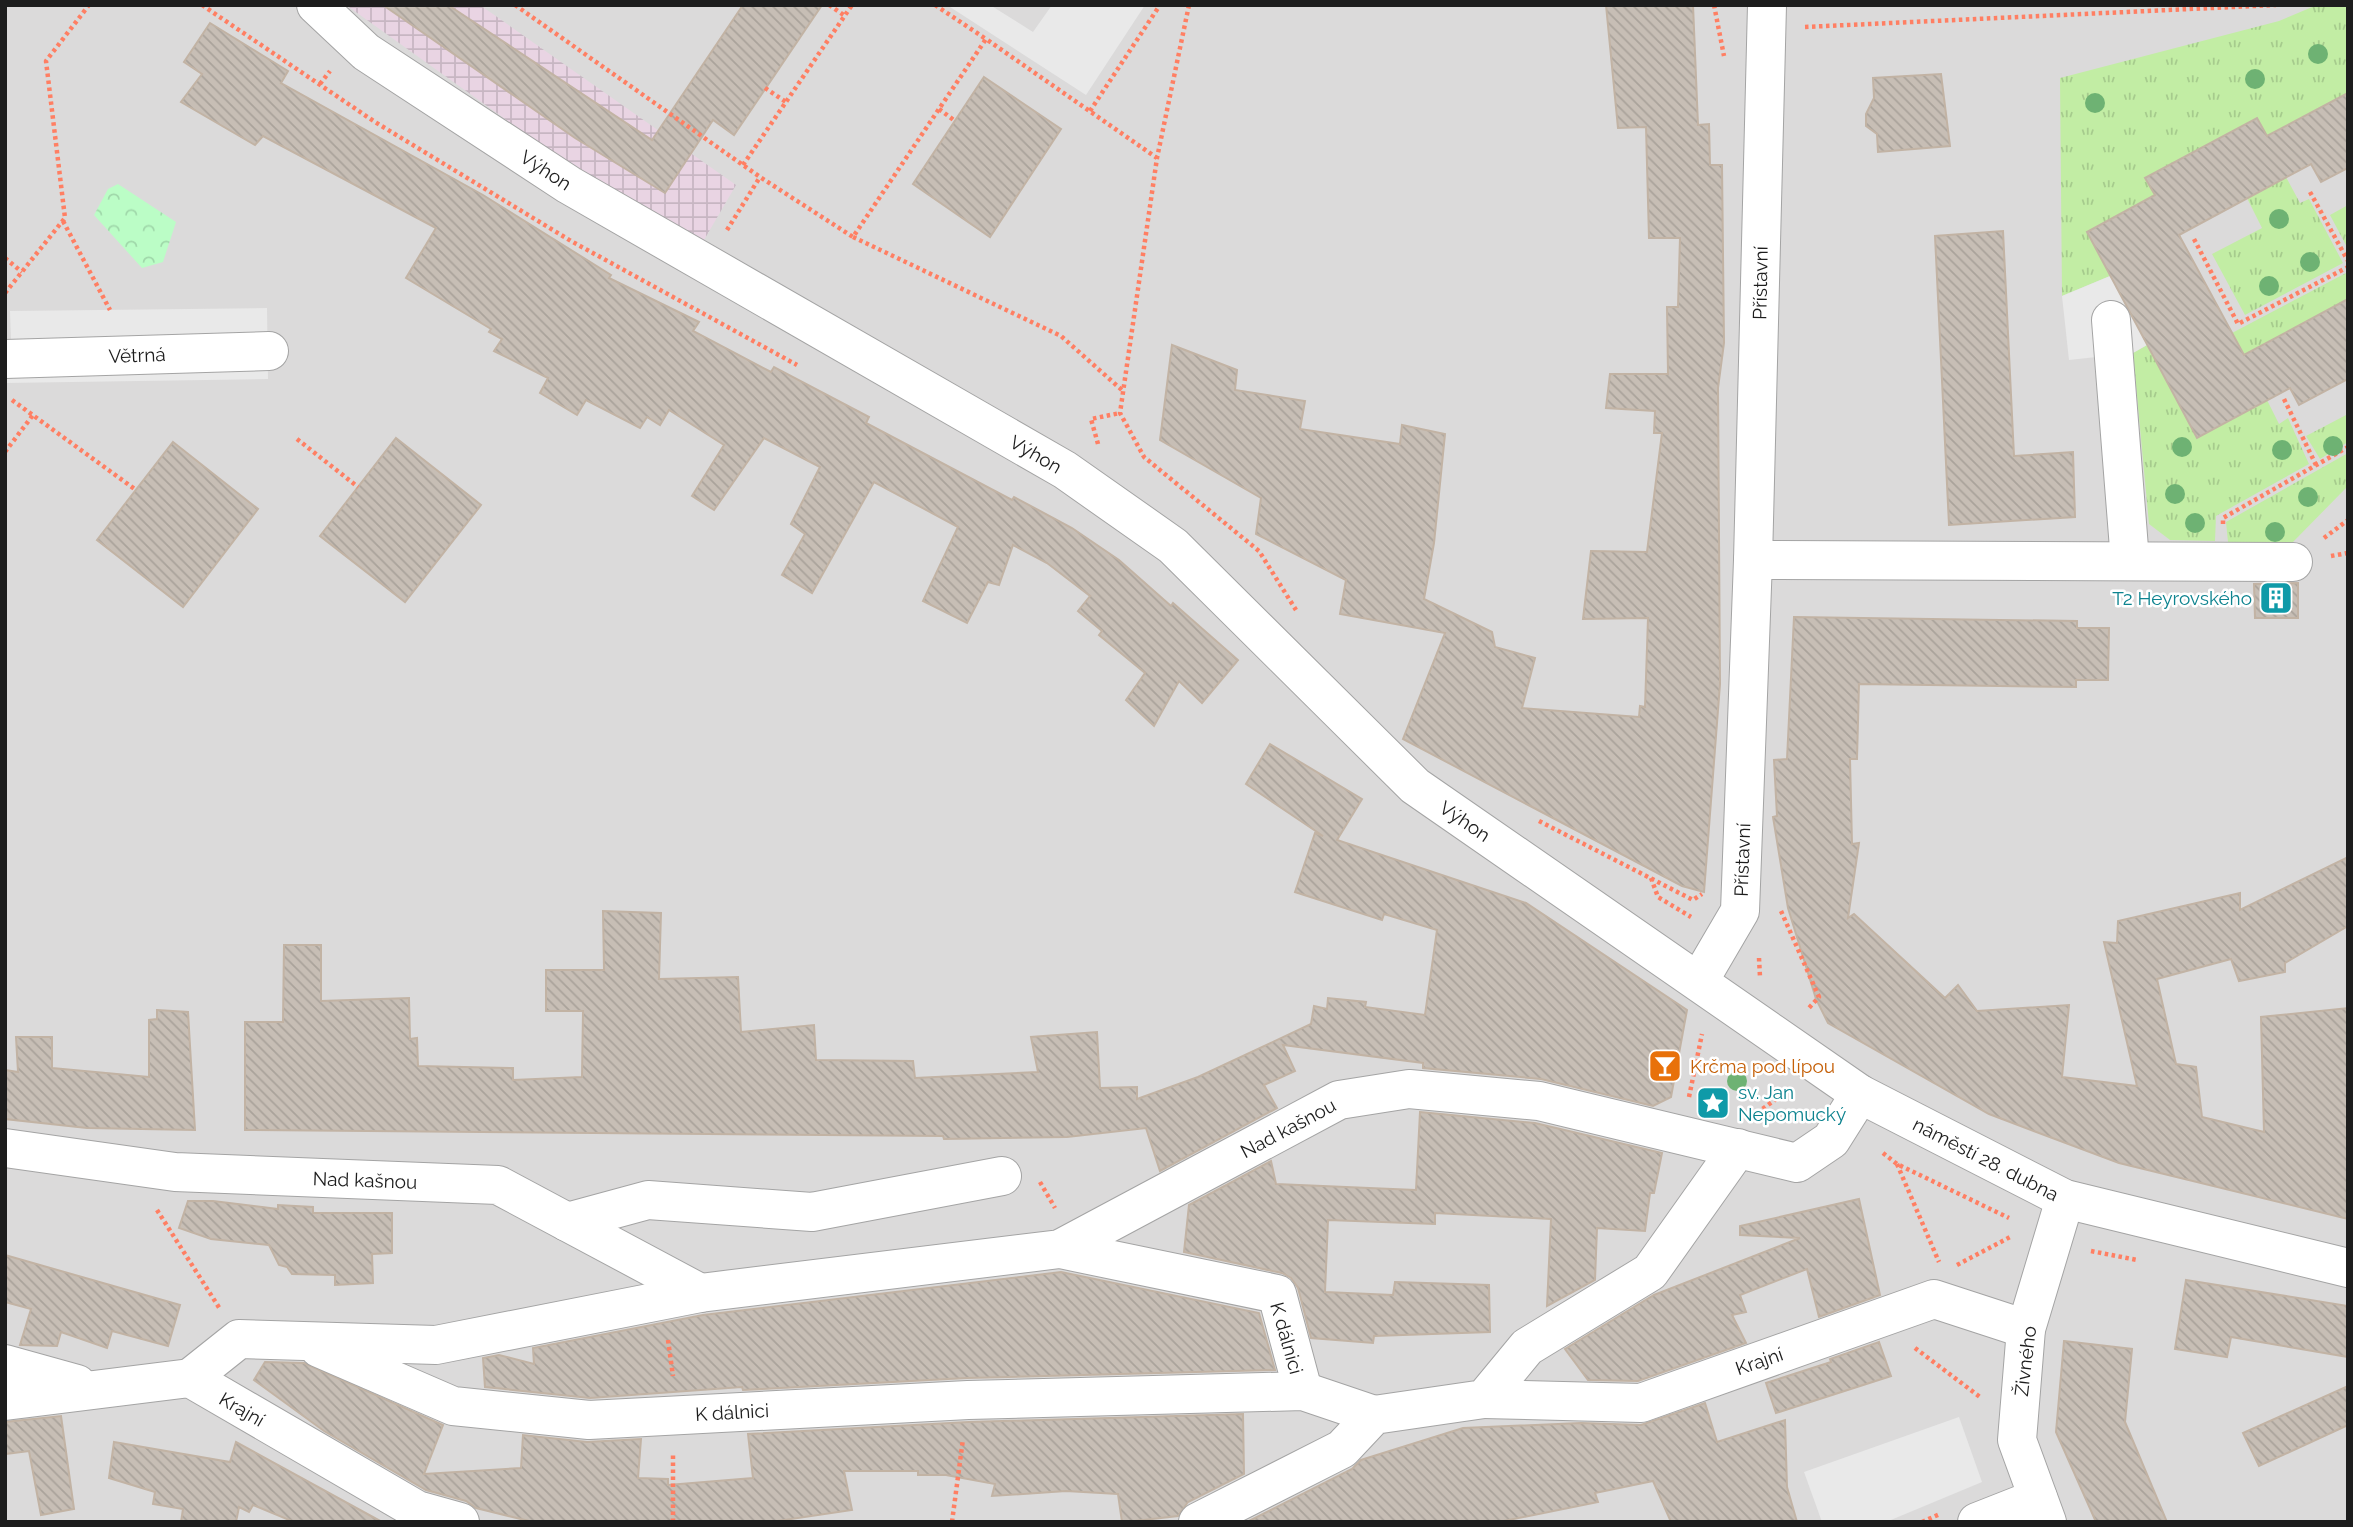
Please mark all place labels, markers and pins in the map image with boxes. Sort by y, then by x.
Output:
building icon: T2 Heyrovského [2257,579,2295,617]
place label: T2 Heyrovského [2112,587,2252,609]
bar icon: Krčma pod lípou [1646,1047,1684,1085]
place label: Krčma pod lípou [1690,1055,1835,1077]
place label: sv. Jan Nepomucký [1738,1081,1846,1125]
place icon: sv. Jan Nepomucký [1694,1084,1732,1122]

